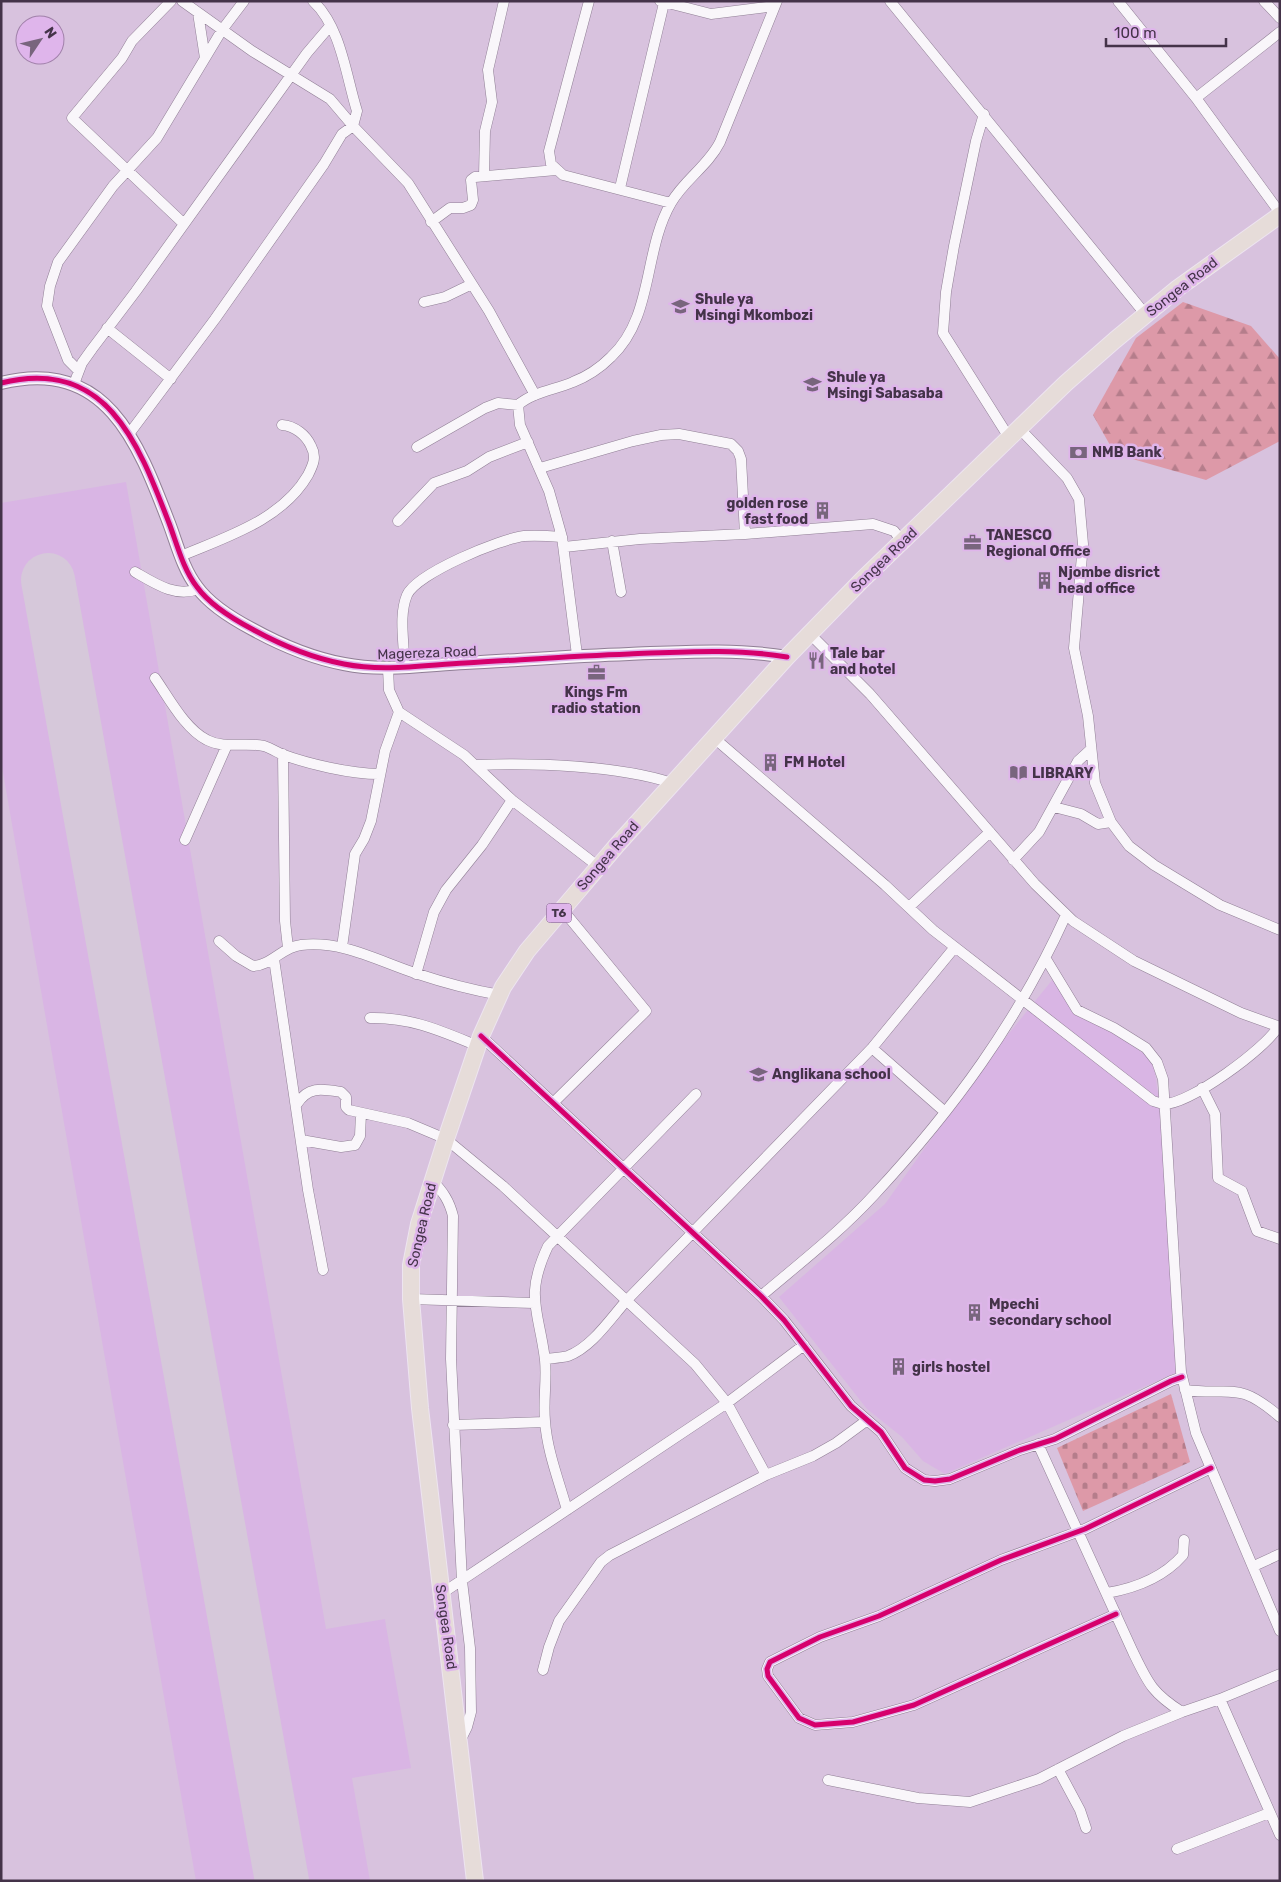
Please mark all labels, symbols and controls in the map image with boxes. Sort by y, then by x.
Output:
north arrow [15,15,65,65]
scale bar [1106,15,1226,47]
text: N [40,24,60,42]
text: 100 m [1114,24,1156,42]
street label: Songea Road [1143,254,1221,320]
place label: Shule ya Msingi Mkombozi [695,291,813,324]
school or university icon: Shule ya Msingi Mkombozi [671,297,691,317]
place label: Shule ya Msingi Sabasaba [827,369,943,402]
school or university icon: Shule ya Msingi Sabasaba [803,375,823,395]
bank icon: NMB Bank [1068,442,1088,462]
place label: NMB Bank [1092,444,1163,461]
place label: golden rose fast food [727,495,808,528]
building icon: golden rose fast food [812,501,832,521]
street label: Songea Road [847,524,921,596]
place label: TANESCO Regional Office [986,527,1091,560]
office icon: TANESCO Regional Office [962,533,982,553]
place label: Njombe disrict head office [1058,564,1160,597]
building icon: Njombe disrict head office [1034,570,1054,590]
street label: Magereza Road [377,643,477,663]
place label: Tale bar and hotel [830,645,896,678]
restaurant icon: Tale bar and hotel [806,651,826,671]
office icon: Kings Fm radio station [586,662,606,682]
place label: Kings Fm radio station [551,684,641,717]
building icon: FM Hotel [760,752,780,772]
place label: FM Hotel [784,754,845,771]
library icon: LIBRARY [1008,763,1028,783]
place label: LIBRARY [1032,765,1094,782]
street label: Songea Road [573,818,643,894]
road number: T6 [546,904,572,922]
school or university icon: Anglikana school [748,1064,768,1084]
place label: Anglikana school [772,1066,891,1083]
street label: Songea Road [404,1181,440,1269]
place label: Mpechi secondary school [989,1296,1112,1329]
building icon: Mpechi secondary school [965,1302,985,1322]
building icon: girls hostel [888,1357,908,1377]
place label: girls hostel [912,1359,990,1376]
street label: Songea Road [432,1583,460,1671]

